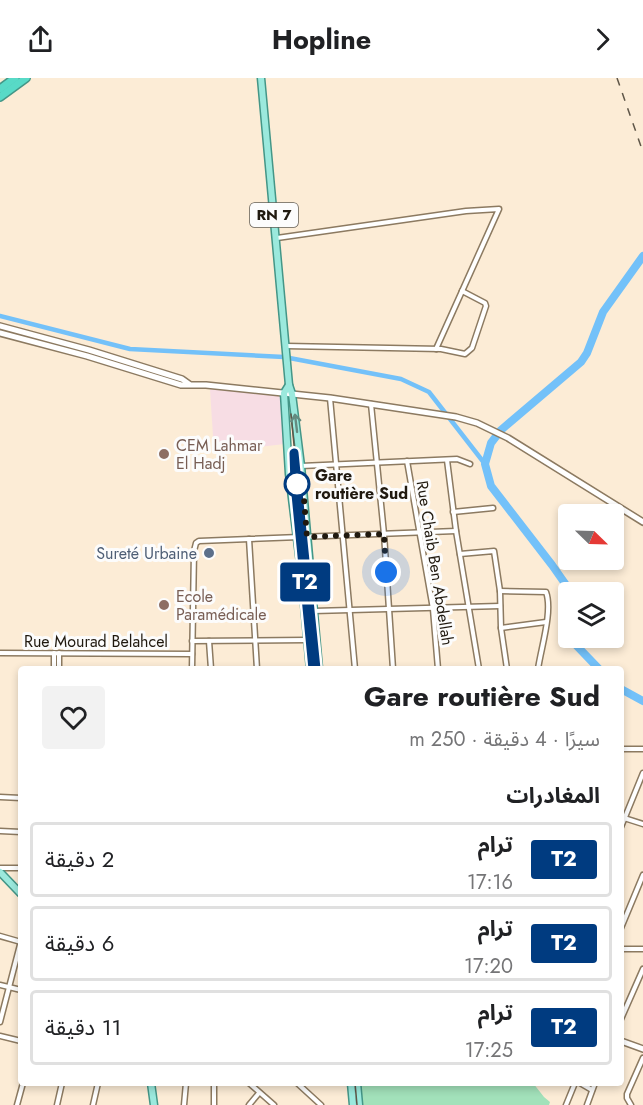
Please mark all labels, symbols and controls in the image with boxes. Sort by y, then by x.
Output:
text: Hopline [272,20,371,59]
icon: share [24,23,57,56]
icon: forward [586,23,619,56]
road number: RN 7 [250,203,298,227]
one-way arrow [290,413,301,433]
place label: CEM Lahmar El Hadj [176,434,263,475]
marker: CEM Lahmar El Hadj [157,447,171,461]
place label: Gare routière Sud [315,464,408,505]
marker: Gare routière Sud [284,471,310,497]
street label: Rue Chaib Ben Abdellah [411,479,459,647]
north arrow [558,504,624,570]
map controls [558,504,624,648]
place label: Sureté Urbaine [96,542,197,565]
marker: Sureté Urbaine [202,546,216,560]
your location [371,557,401,587]
line badge: T2 [278,562,332,602]
text: T2 [292,567,318,597]
button: layers [558,582,624,648]
place label: Ecole Paramédicale [176,585,266,626]
marker: Ecole Paramédicale [157,598,171,612]
street label: Rue Mourad Belahcel [24,630,168,653]
text: Gare routière Sud [364,676,600,717]
button: heart [42,686,105,749]
text: سيرًا · 4 دقيقة · 250 m [409,725,600,754]
text: المغادرات [506,779,600,811]
text: ترام [478,828,513,860]
text: 2 دقيقة [45,843,114,875]
text: T2 [551,844,577,874]
text: 17:16 [467,868,513,897]
text: ترام [478,912,513,944]
text: 6 دقيقة [45,927,114,959]
text: T2 [551,928,577,958]
text: 17:20 [464,952,513,981]
text: ترام [478,996,513,1028]
text: 11 دقيقة [45,1011,122,1043]
text: T2 [551,1012,577,1042]
text: 17:25 [465,1036,513,1065]

